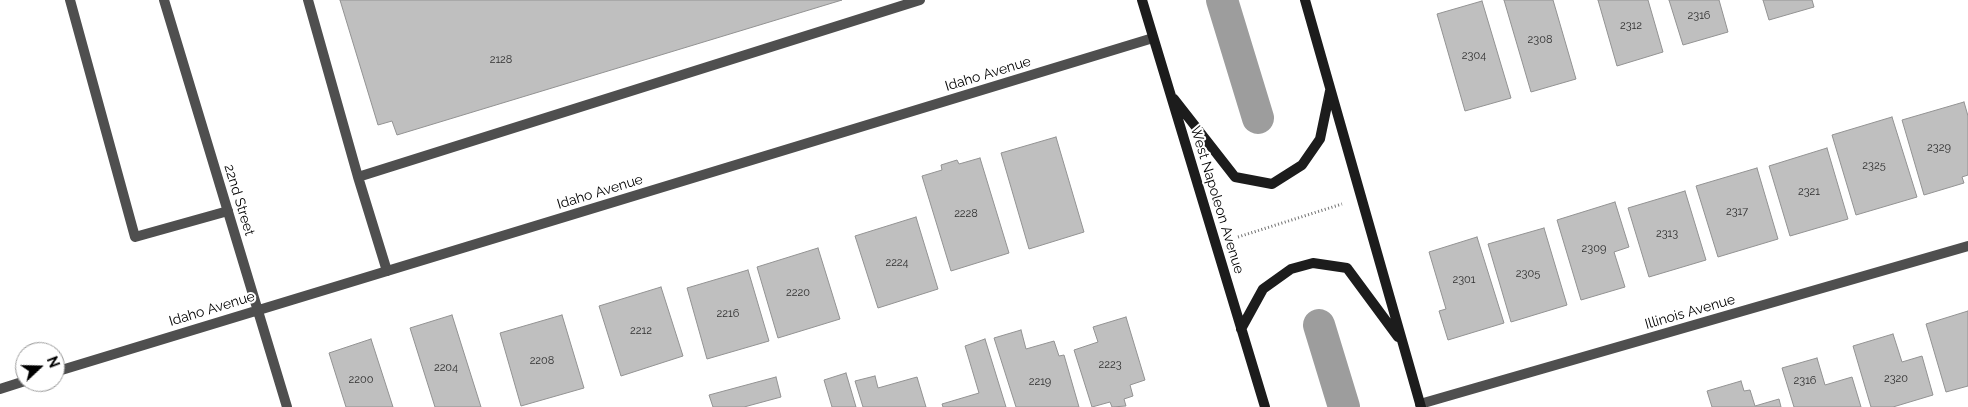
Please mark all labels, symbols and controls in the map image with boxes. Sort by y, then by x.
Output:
house number: 2316 [1688,9,1710,23]
house number: 2312 [1620,19,1642,33]
house number: 2308 [1528,33,1552,47]
house number: 2304 [1462,49,1486,63]
house number: 2128 [490,53,512,67]
street label: Idaho Avenue [943,53,1033,95]
street label: West Napoleon Avenue [1187,124,1247,276]
house number: 2329 [1927,141,1951,155]
house number: 2325 [1862,159,1886,173]
street label: 22nd Street [220,162,258,238]
street label: Idaho Avenue [555,171,645,213]
house number: 2321 [1798,185,1820,199]
house number: 2317 [1726,205,1748,219]
house number: 2228 [954,207,978,221]
house number: 2313 [1656,227,1678,241]
house number: 2309 [1582,242,1606,256]
house number: 2224 [885,256,909,270]
house number: 2305 [1516,267,1540,281]
house number: 2301 [1452,273,1476,287]
house number: 2220 [786,286,810,300]
street label: Idaho Avenue [167,288,257,330]
street label: Illinois Avenue [1643,291,1737,333]
house number: 2216 [717,307,739,321]
house number: 2212 [630,324,652,338]
north arrow [15,342,65,392]
text: N [44,354,62,370]
house number: 2208 [530,354,554,368]
house number: 2223 [1098,358,1122,372]
house number: 2204 [434,361,458,375]
house number: 2320 [1884,372,1908,386]
house number: 2200 [349,373,373,387]
house number: 2316 [1794,374,1816,388]
house number: 2219 [1029,375,1051,389]

